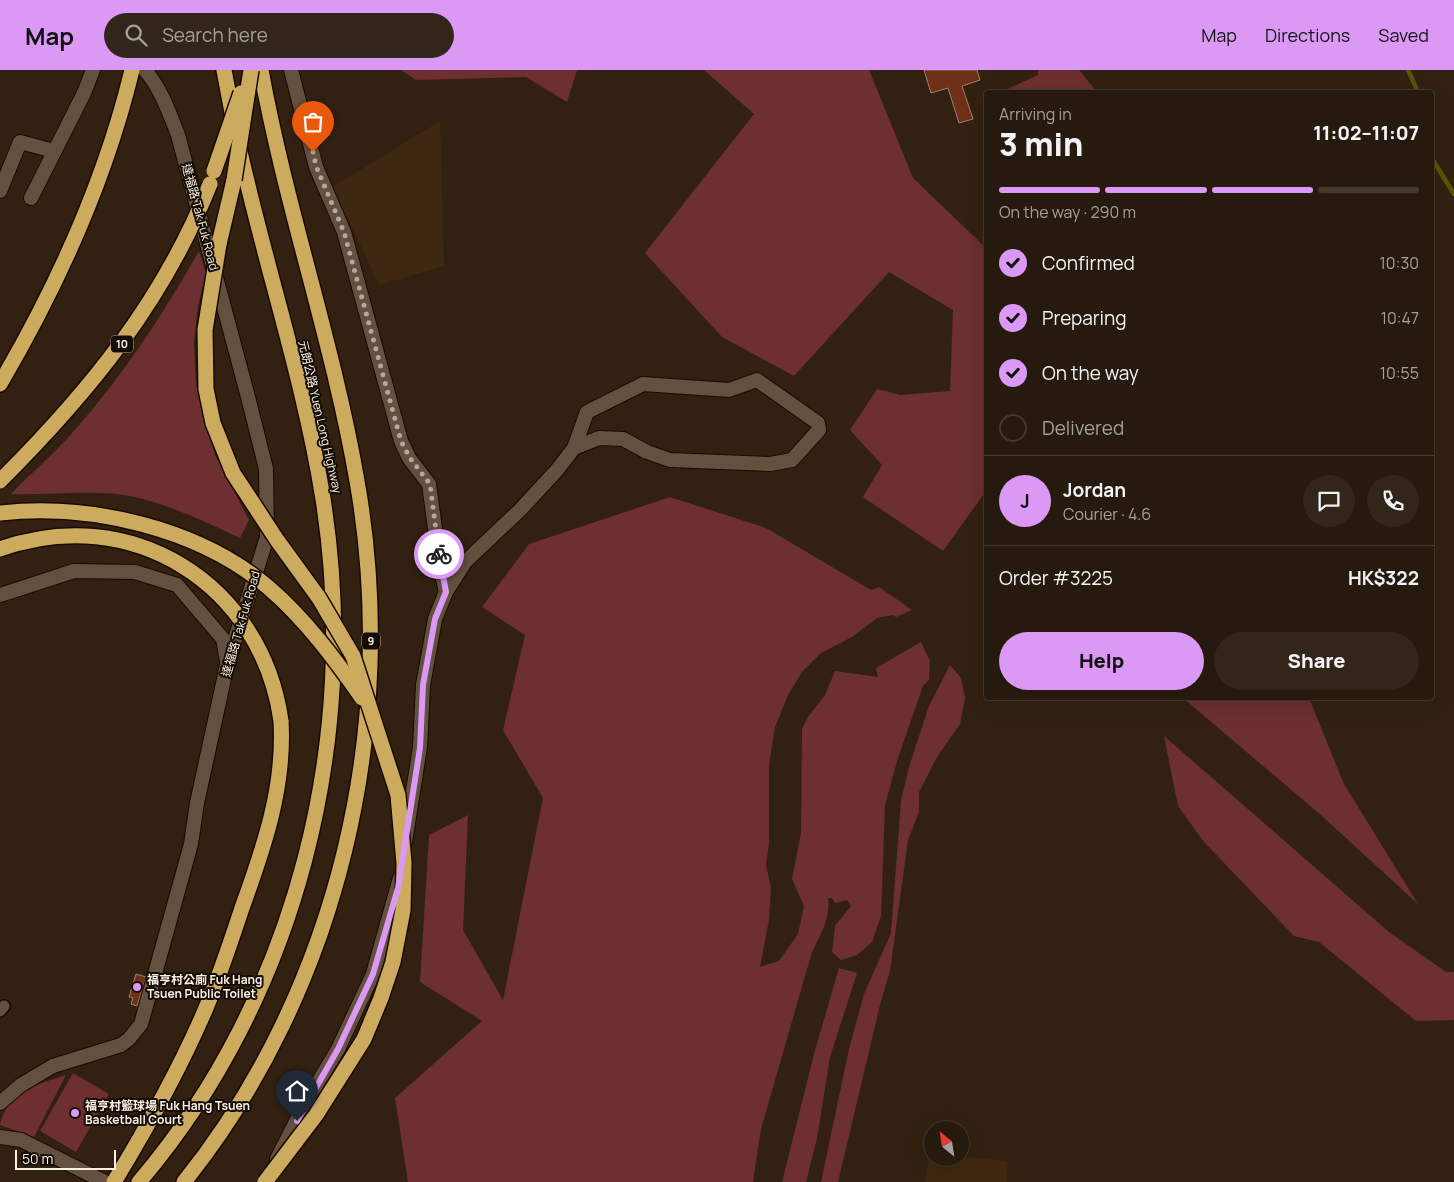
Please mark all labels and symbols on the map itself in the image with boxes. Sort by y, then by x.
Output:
pin [292,101,334,152]
street label: 達福路 Tak Fuk Road [178,162,223,272]
road number: 10 [111,336,133,352]
street label: 元朗公路 Yuen Long Highway [295,339,347,496]
courier [414,529,464,579]
street label: 達福路 Tak Fuk Road [217,569,264,679]
road number: 9 [362,632,380,650]
place label: 福亨村公廁 Fuk Hang Tsuen Public Toilet [147,971,263,1002]
marker: 福亨村公廁 Fuk Hang Tsuen Public Toilet [131,981,143,993]
pin [276,1070,318,1121]
place label: 福亨村籃球場 Fuk Hang Tsuen Basketball Court [85,1097,250,1128]
marker: 福亨村籃球場 Fuk Hang Tsuen Basketball Court [69,1107,81,1119]
north arrow [924,1121,969,1166]
scale bar [15,1147,116,1170]

